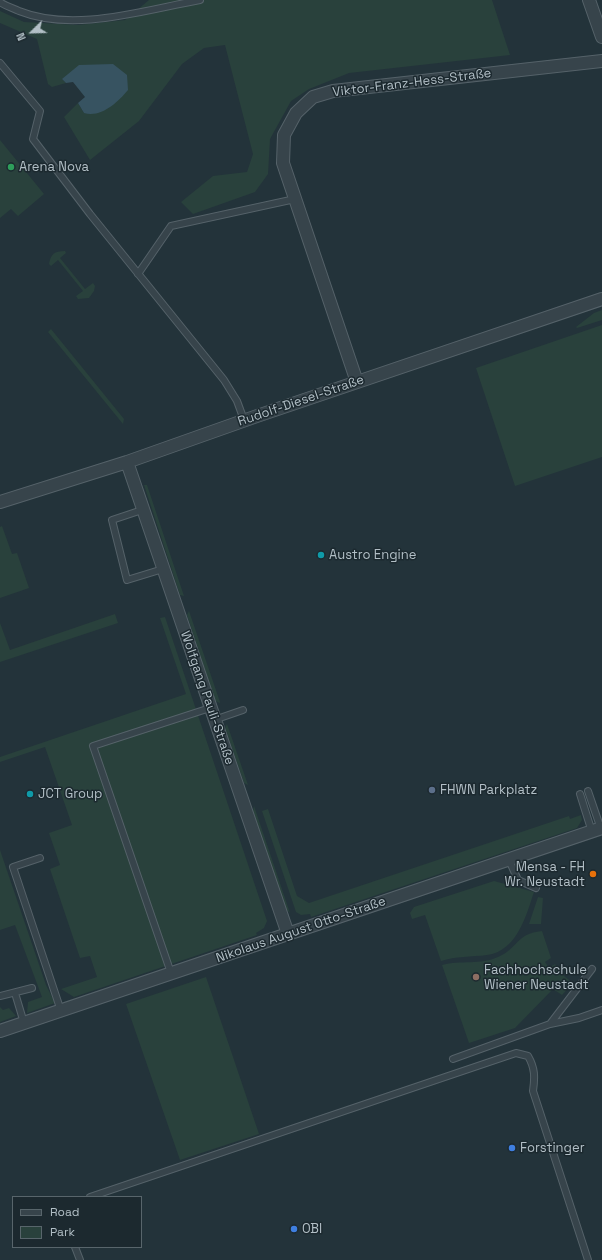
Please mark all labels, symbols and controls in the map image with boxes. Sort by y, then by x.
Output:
north arrow [12,12,52,52]
text: N [13,31,29,43]
street label: Viktor-Franz-Hess-Straße [332,66,492,100]
place label: Arena Nova [19,159,89,175]
marker: Arena Nova [6,162,16,172]
street label: Rudolf-Diesel-Straße [236,372,366,430]
place label: Austro Engine [329,547,416,563]
marker: Austro Engine [316,550,326,560]
street label: Wolfgang Pauli-Straße [177,629,237,767]
place label: FHWN Parkplatz [440,782,537,798]
marker: FHWN Parkplatz [427,785,437,795]
place label: JCT Group [38,786,102,802]
marker: JCT Group [25,789,35,799]
place label: Mensa - FH Wr. Neustadt [504,859,585,890]
marker: Mensa - FH Wr. Neustadt [588,869,598,879]
street label: Nikolaus August Otto-Straße [214,894,388,966]
place label: Fachhochschule Wiener Neustadt [484,962,589,993]
marker: Fachhochschule Wiener Neustadt [471,972,481,982]
place label: Forstinger [520,1140,585,1156]
marker: Forstinger [507,1143,517,1153]
legend [12,1196,142,1248]
text: Road [50,1204,79,1220]
place label: OBI [302,1221,322,1237]
text: Park [50,1224,75,1240]
marker: OBI [289,1224,299,1234]

